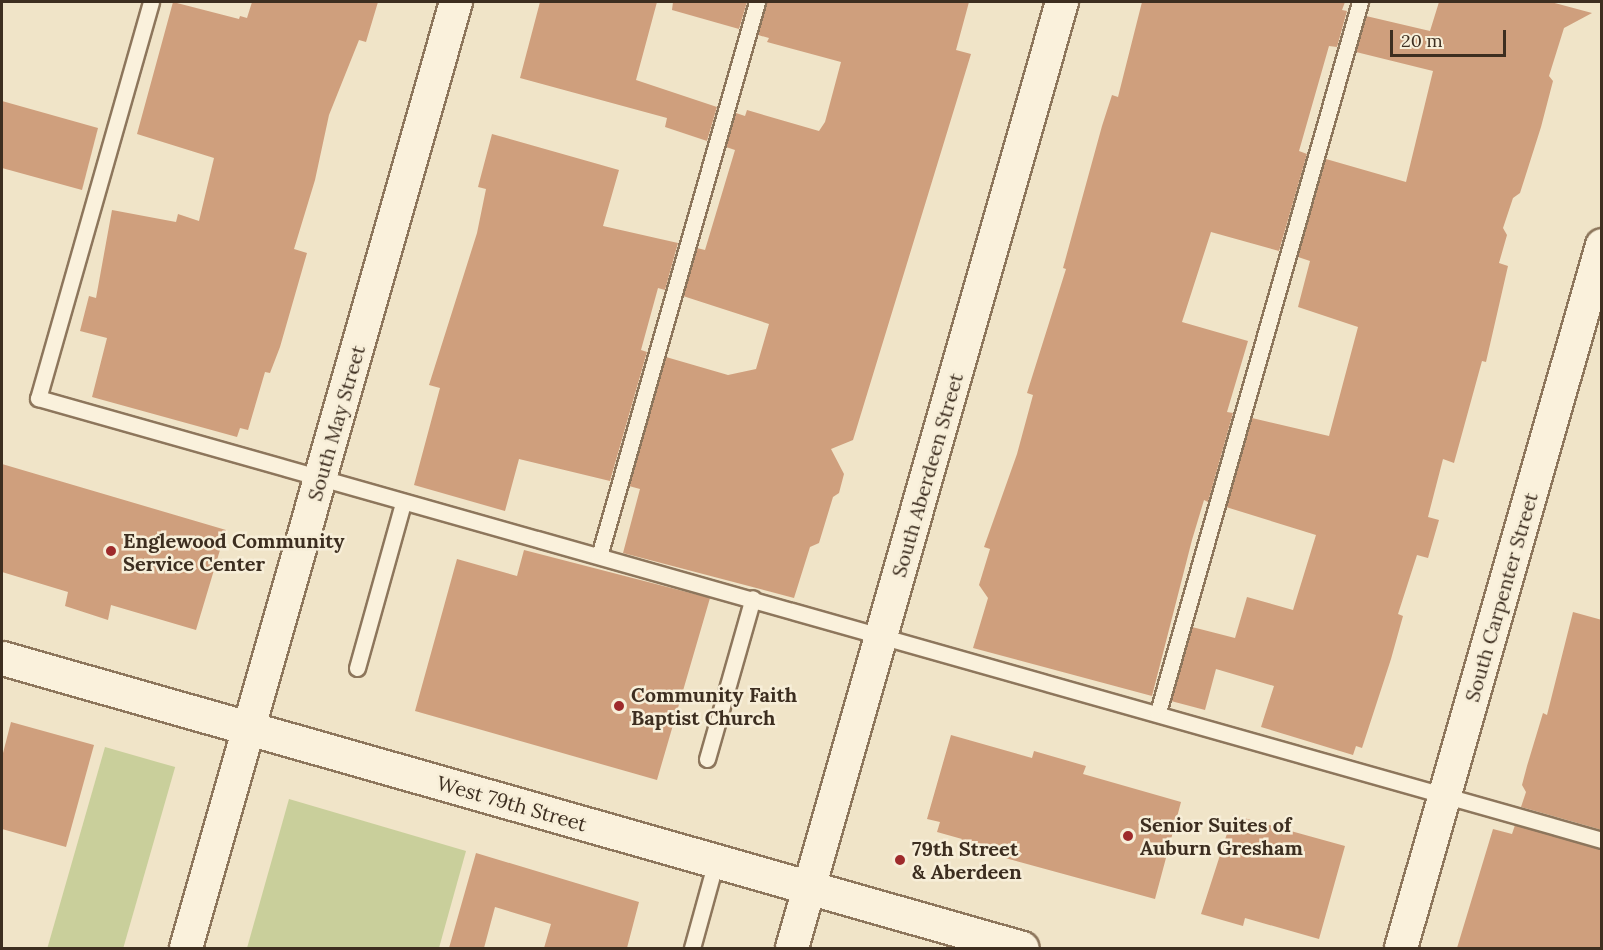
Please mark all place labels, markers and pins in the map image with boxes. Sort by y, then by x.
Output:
place label: Englewood Community Service Center [123,528,345,575]
marker: Englewood Community Service Center [104,544,118,558]
place label: Community Faith Baptist Church [631,682,797,729]
marker: Community Faith Baptist Church [612,699,626,713]
place label: Senior Suites of Auburn Gresham [1140,813,1303,860]
marker: Senior Suites of Auburn Gresham [1121,829,1135,843]
place label: 79th Street & Aberdeen [912,837,1022,884]
marker: 79th Street & Aberdeen [893,853,907,867]

